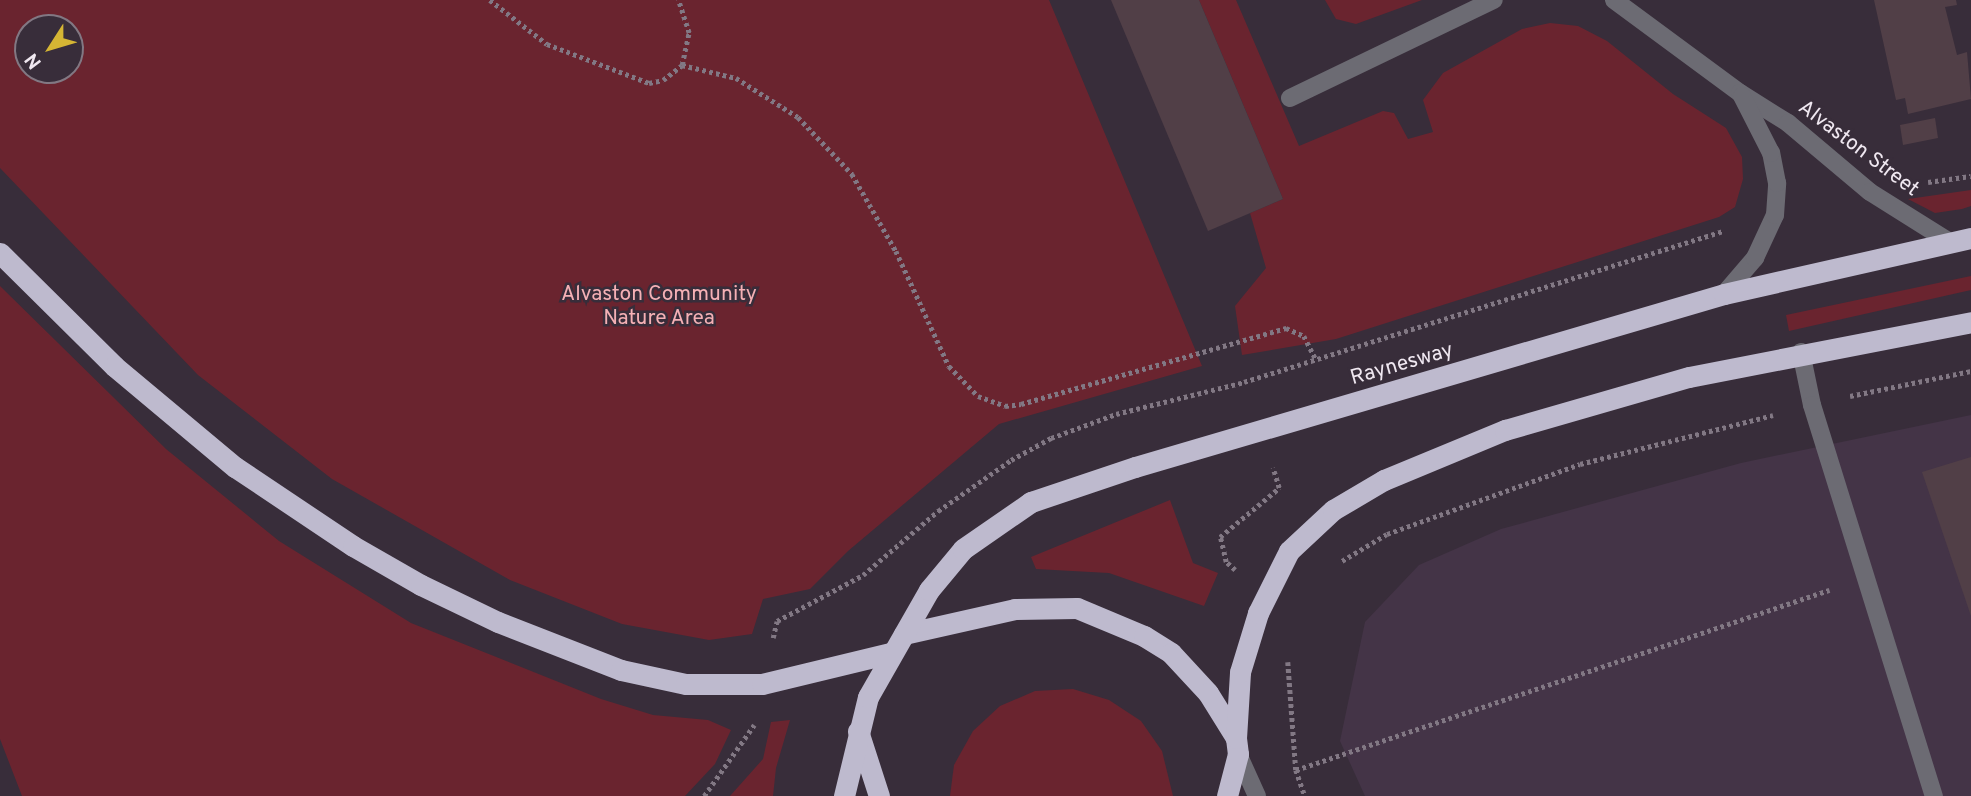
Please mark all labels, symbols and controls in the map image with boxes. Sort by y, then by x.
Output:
north arrow [14,14,84,84]
text: N [20,48,48,73]
street label: Alvaston Street [1793,95,1923,203]
park label: Alvaston Community Nature Area [561,282,757,332]
street label: Raynesway [1348,338,1456,392]

